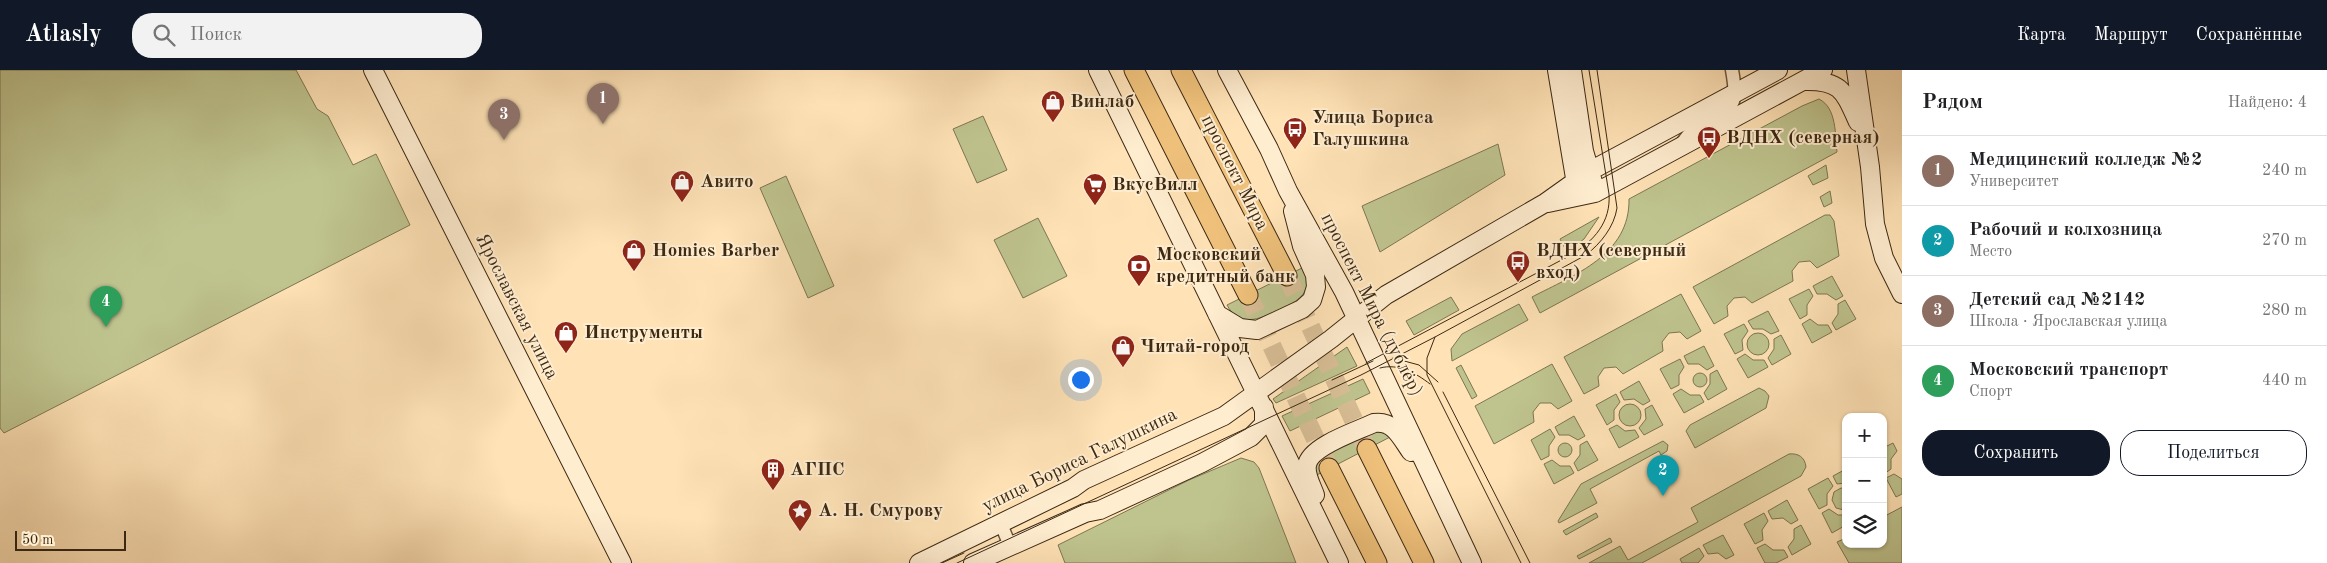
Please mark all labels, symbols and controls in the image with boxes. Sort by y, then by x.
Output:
search box [132,13,482,58]
icon: search [150,21,178,49]
text: Atlasly [25,23,102,47]
text: Поиск [190,26,242,45]
text: Карта [2017,26,2066,44]
text: Маршрут [2094,26,2168,44]
text: Сохранённые [2196,26,2302,44]
pin: 1 [587,83,619,124]
shop icon: Винлаб [1040,89,1066,123]
text: Рядом [1922,92,1983,113]
place label: Винлаб [1070,93,1134,112]
text: Найдено: 4 [2228,95,2307,111]
pin: 3 [488,99,520,140]
place label: Улица Бориса Галушкина [1312,109,1434,150]
street label: проспект Мира [1197,112,1271,234]
bus stop icon: Улица Бориса Галушкина [1282,116,1308,150]
bus stop icon: ВДНХ (северная) [1696,125,1722,159]
place label: ВДНХ (северная) [1726,129,1879,148]
text: Медицинский колледж №2 [1969,151,2202,170]
text: 1 [1933,163,1943,179]
text: 240 m [2262,163,2307,179]
shop icon: Авито [669,169,695,203]
supermarket icon: ВкусВилл [1082,172,1108,206]
place label: Авито [700,173,753,192]
text: Университет [1969,174,2059,190]
place label: ВкусВилл [1112,176,1198,195]
street label: проспект Мира (дублёр) [1317,210,1426,400]
text: Рабочий и колхозница [1969,221,2162,240]
street label: Ярославская улица [471,231,561,384]
text: 2 [1933,233,1943,249]
text: 270 m [2262,233,2307,249]
shop icon: Homies Barber [621,238,647,272]
place label: Homies Barber [652,242,779,261]
place label: ВДНХ (северный вход) [1536,242,1687,283]
text: Место [1969,244,2012,260]
place label: Московский кредитный банк [1156,246,1295,287]
bus stop icon: ВДНХ (северный вход) [1505,249,1531,283]
bank icon: Московский кредитный банк [1126,253,1152,287]
pin: 4 [90,286,122,327]
text: Детский сад №2142 [1969,291,2145,310]
text: 3 [1933,303,1943,319]
text: 280 m [2262,303,2307,319]
text: Школа · Ярославская улица [1969,314,2168,330]
shop icon: Инструменты [553,320,579,354]
place label: Инструменты [584,324,703,343]
shop icon: Читай-город [1110,334,1136,368]
place label: Читай-город [1140,338,1249,357]
text: Московский транспорт [1969,361,2168,380]
your location [1068,367,1094,393]
text: 4 [1933,373,1943,389]
text: 440 m [2262,373,2307,389]
text: Спорт [1969,384,2012,400]
street label: улица Бориса Галушкина [980,405,1181,516]
map controls [1842,413,1887,548]
button: + [1842,413,1887,458]
button: Сохранить [1922,430,2110,476]
button: Поделиться [2120,430,2307,476]
pin: 2 [1647,455,1679,496]
building icon: АГПС [760,457,786,491]
button: − [1842,458,1887,503]
place label: АГПС [790,461,845,480]
place icon: А. Н. Смурову [787,498,813,532]
place label: А. Н. Смурову [818,502,943,521]
button: layers [1842,503,1887,548]
scale bar [15,528,126,551]
text: 50 m [22,533,53,547]

